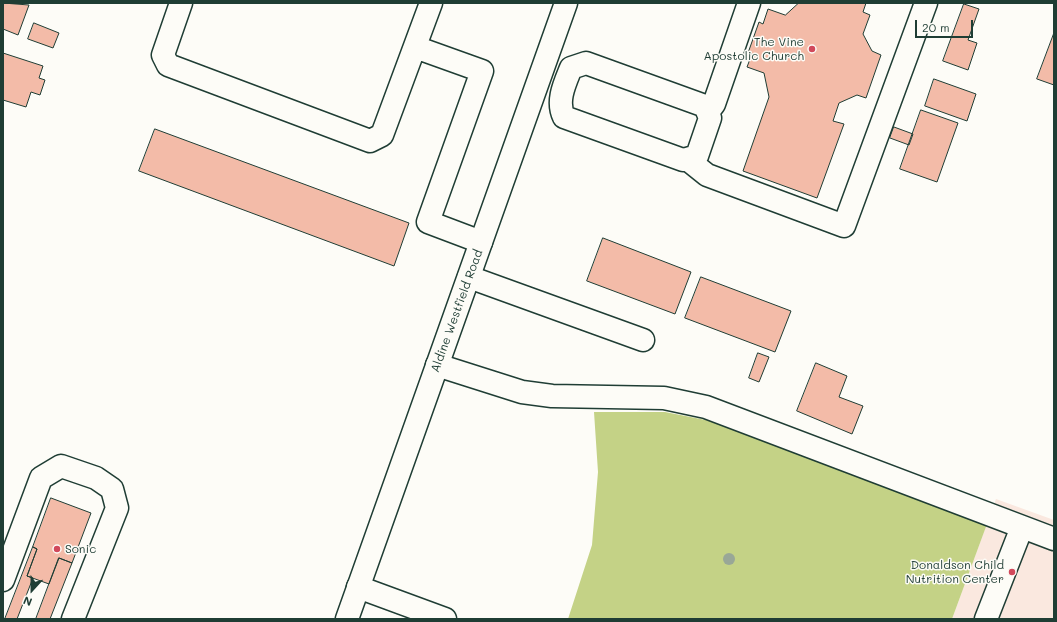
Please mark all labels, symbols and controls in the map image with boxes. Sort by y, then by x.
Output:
scale bar [917,12,975,38]
text: 20 m [922,19,950,35]
place label: The Vine Apostolic Church [704,35,804,63]
marker: The Vine Apostolic Church [807,44,817,54]
street label: Aldine Westfield Road [428,248,486,374]
place label: Sonic [65,542,96,556]
marker: Sonic [52,544,62,554]
place label: Donaldson Child Nutrition Center [906,558,1004,586]
marker: Donaldson Child Nutrition Center [1007,567,1017,577]
north arrow [12,570,52,610]
text: N [21,593,34,610]

